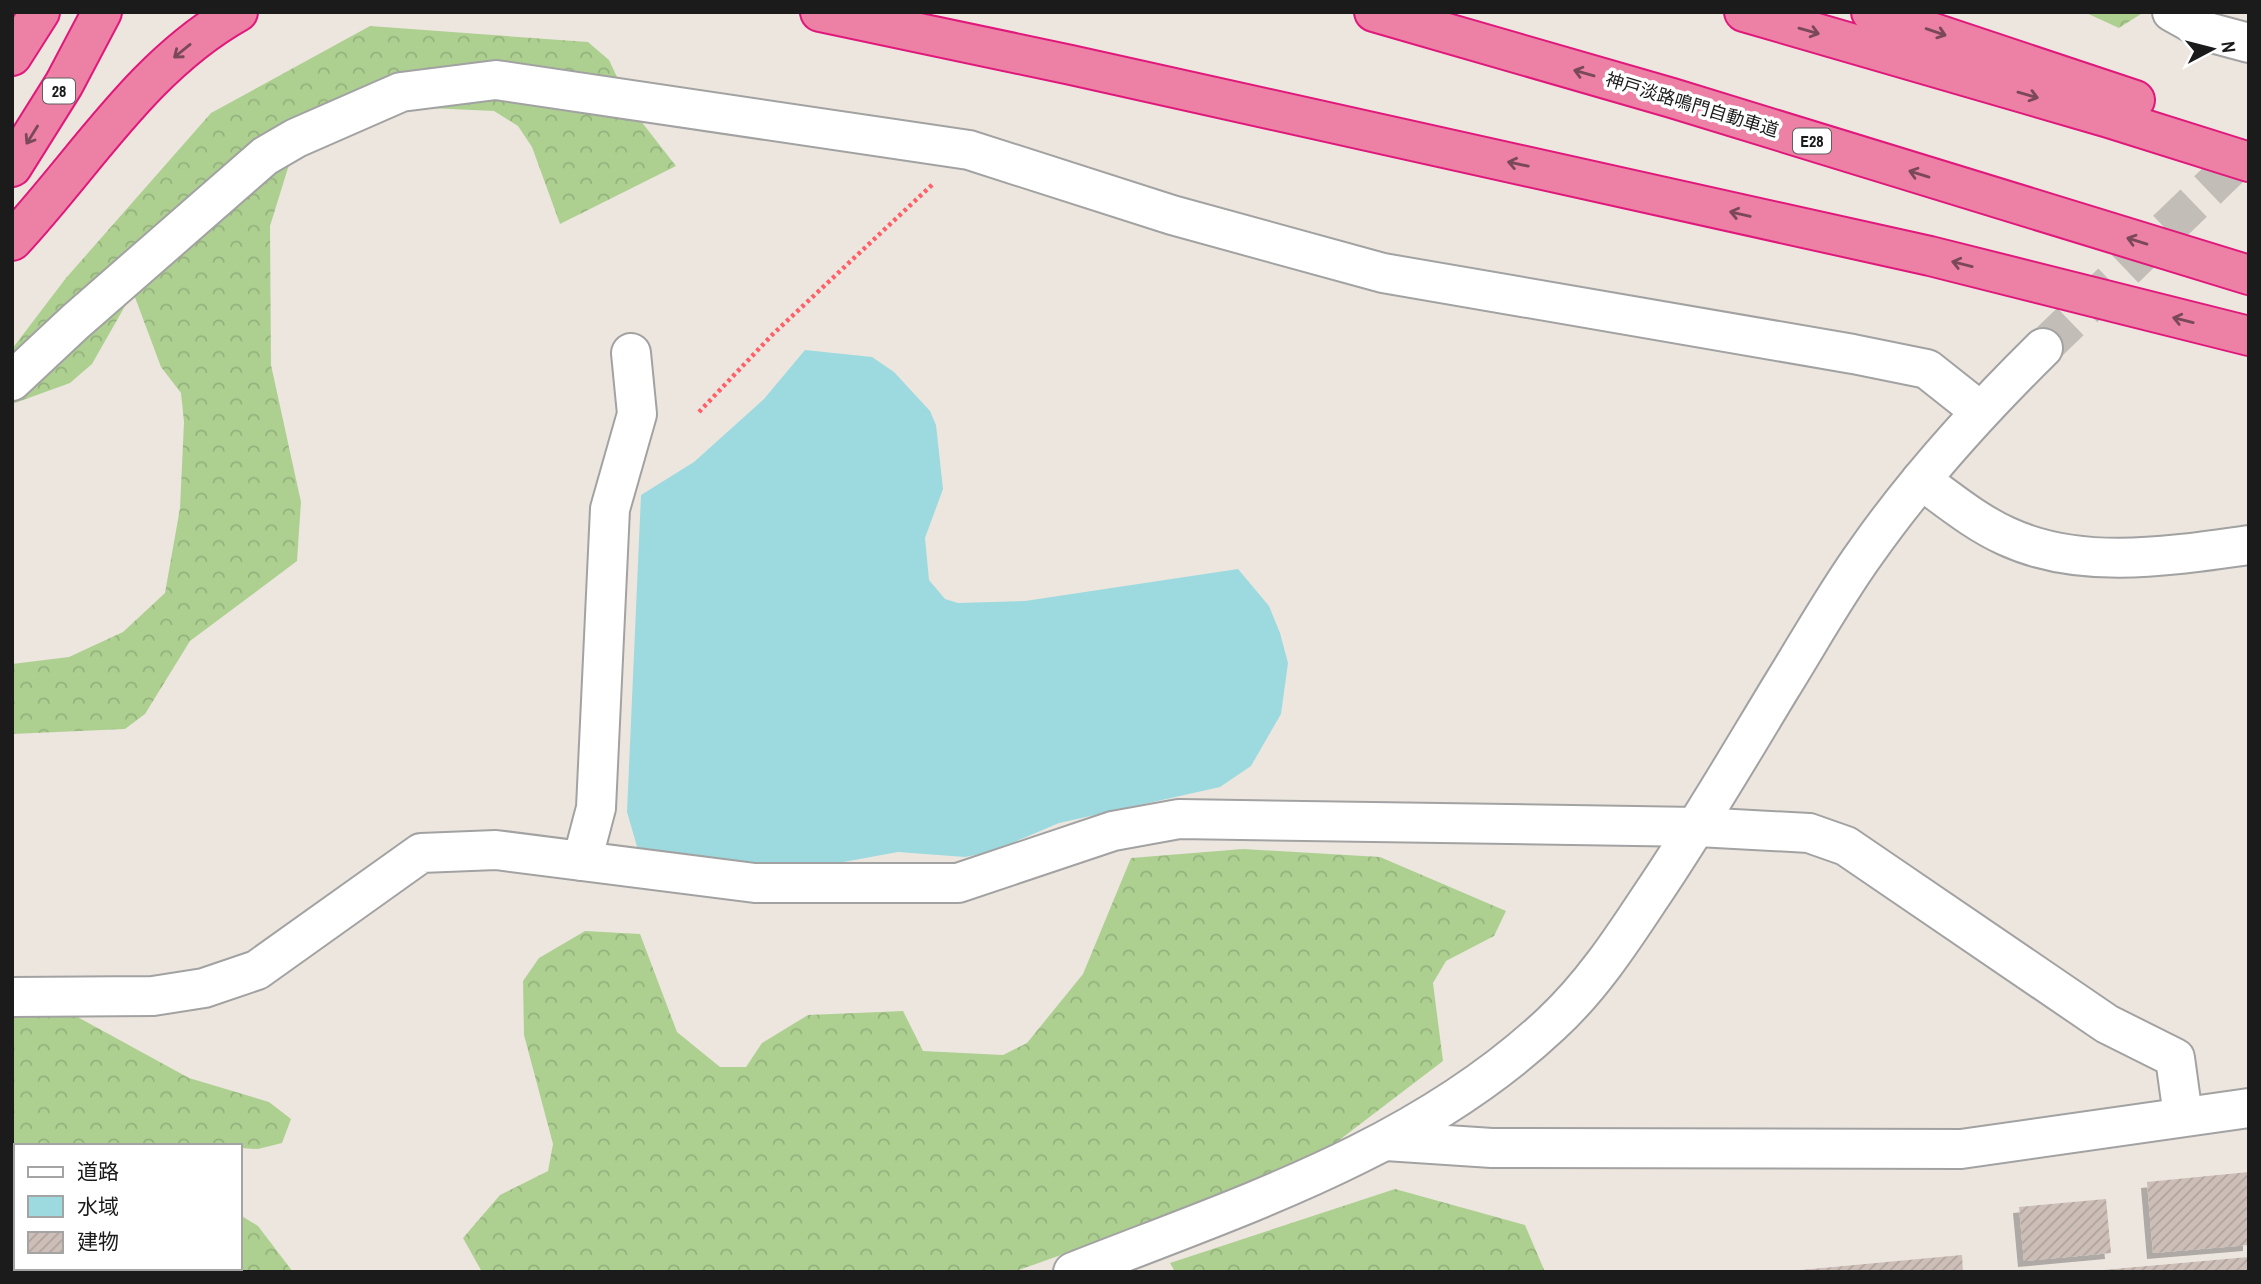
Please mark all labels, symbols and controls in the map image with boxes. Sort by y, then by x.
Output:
north arrow [2177,14,2247,84]
one-way arrow [1798,26,1820,39]
one-way arrow [1925,27,1947,39]
text: N [2215,40,2242,54]
one-way arrow [173,43,191,59]
one-way arrow [1573,65,1595,78]
street label: 神戸淡路鳴門自動車道 [1602,66,1782,143]
road number: 28 [43,78,75,104]
one-way arrow [2016,89,2038,102]
one-way arrow [24,125,38,145]
road number: E28 [1793,128,1831,154]
one-way arrow [1507,157,1530,171]
one-way arrow [1908,167,1930,180]
one-way arrow [1729,206,1752,220]
one-way arrow [2126,234,2148,246]
one-way arrow [1951,257,1974,270]
one-way arrow [2172,313,2194,326]
legend [14,1144,242,1270]
text: 道路 [77,1157,119,1186]
text: 水域 [77,1192,119,1221]
text: 建物 [77,1227,119,1256]

